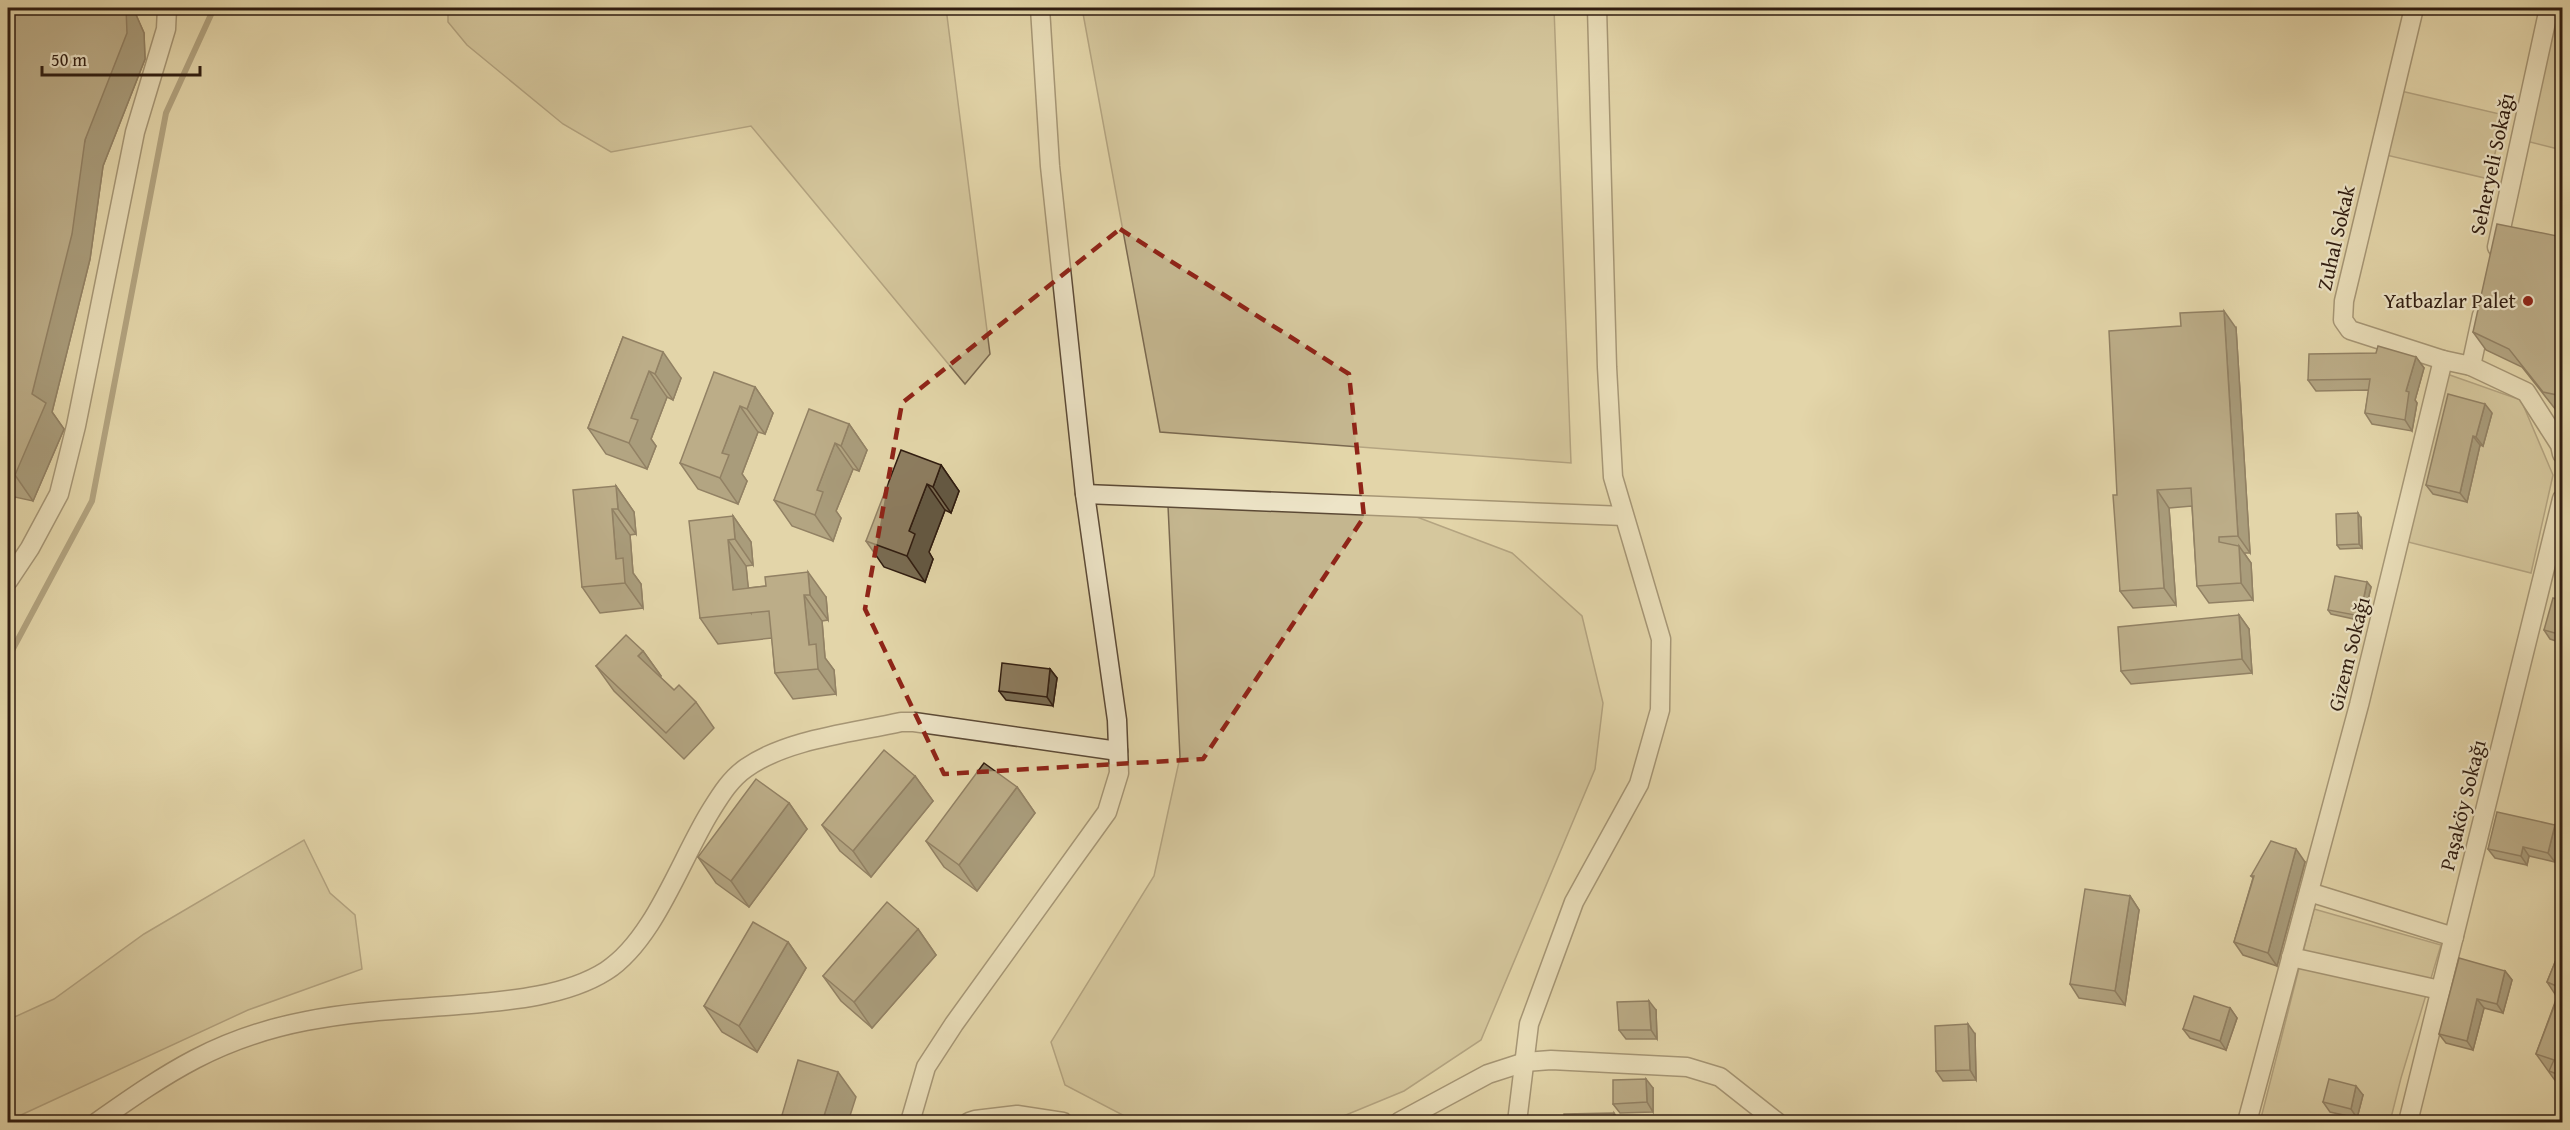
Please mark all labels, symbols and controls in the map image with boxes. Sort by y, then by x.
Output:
scale bar [42,39,200,77]
text: 50 m [51,46,87,73]
street label: Seheryeli Sokağı [2461,90,2522,238]
street label: Zuhal Sokak [2308,182,2363,293]
place label: Yatbazlar Palet [2384,285,2517,316]
marker: Yatbazlar Palet [2521,294,2535,308]
street label: Gizem Sokağı [2319,593,2378,714]
street label: Paşaköy Sokağı [2431,736,2494,874]

